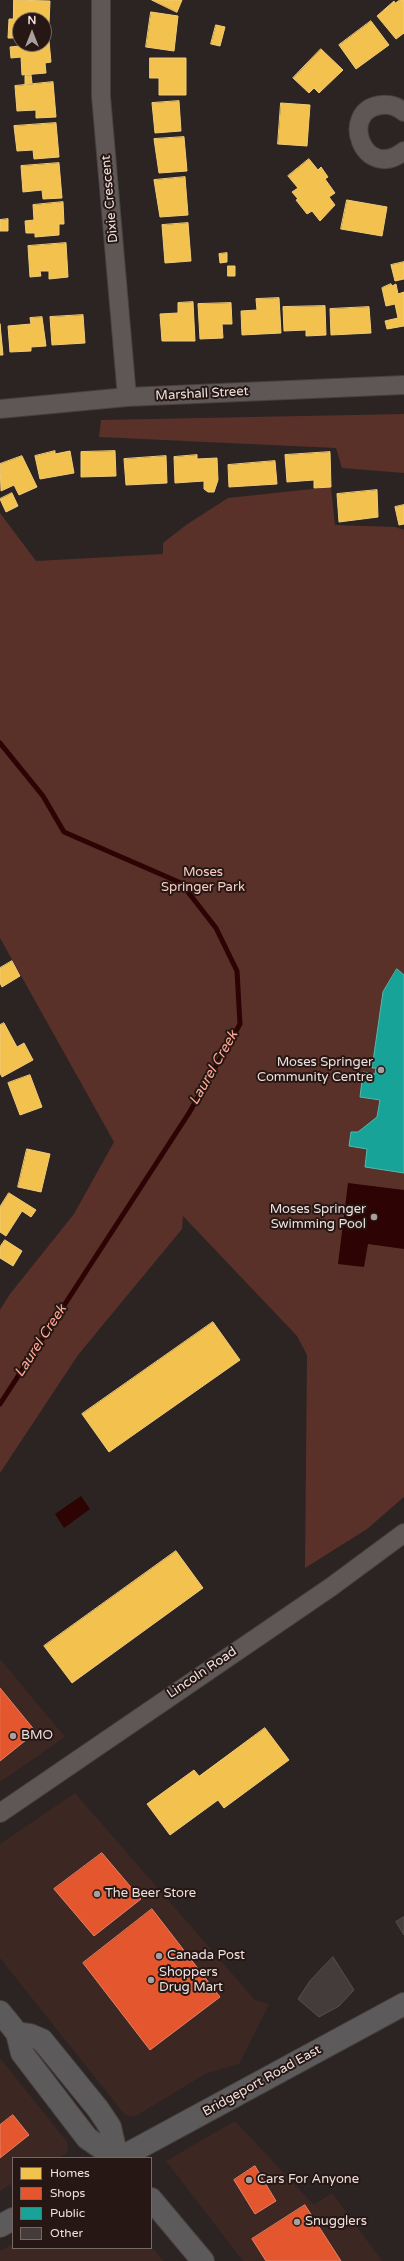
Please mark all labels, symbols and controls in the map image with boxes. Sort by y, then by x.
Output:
north arrow [12,12,52,52]
text: N [28,14,36,27]
street label: Dixie Crescent [98,154,122,244]
street label: Marshall Street [155,384,249,404]
park label: Moses Springer Park [161,865,245,896]
water label: Laurel Creek [186,1028,242,1108]
place label: Moses Springer Community Centre [257,1055,373,1086]
marker: Moses Springer Community Centre [376,1065,386,1075]
place label: Moses Springer Swimming Pool [270,1202,366,1233]
marker: Moses Springer Swimming Pool [369,1212,379,1222]
water label: Laurel Creek [11,1302,71,1380]
street label: Lincoln Road [164,1644,240,1702]
place label: BMO [21,1728,53,1744]
marker: BMO [8,1731,18,1741]
place label: The Beer Store [105,1886,196,1902]
marker: The Beer Store [92,1889,102,1899]
place label: Canada Post [167,1948,245,1964]
marker: Canada Post [154,1951,164,1961]
place label: Shoppers Drug Mart [159,1965,223,1996]
marker: Shoppers Drug Mart [146,1975,156,1985]
street label: Bridgeport Road East [200,2042,324,2120]
legend [12,2157,152,2249]
text: Homes [50,2166,90,2180]
place label: Cars For Anyone [257,2172,359,2188]
marker: Cars For Anyone [244,2175,254,2185]
text: Shops [50,2186,85,2200]
text: Public [50,2206,85,2220]
place label: Snugglers [305,2214,367,2230]
marker: Snugglers [292,2217,302,2227]
text: Other [50,2226,83,2240]

